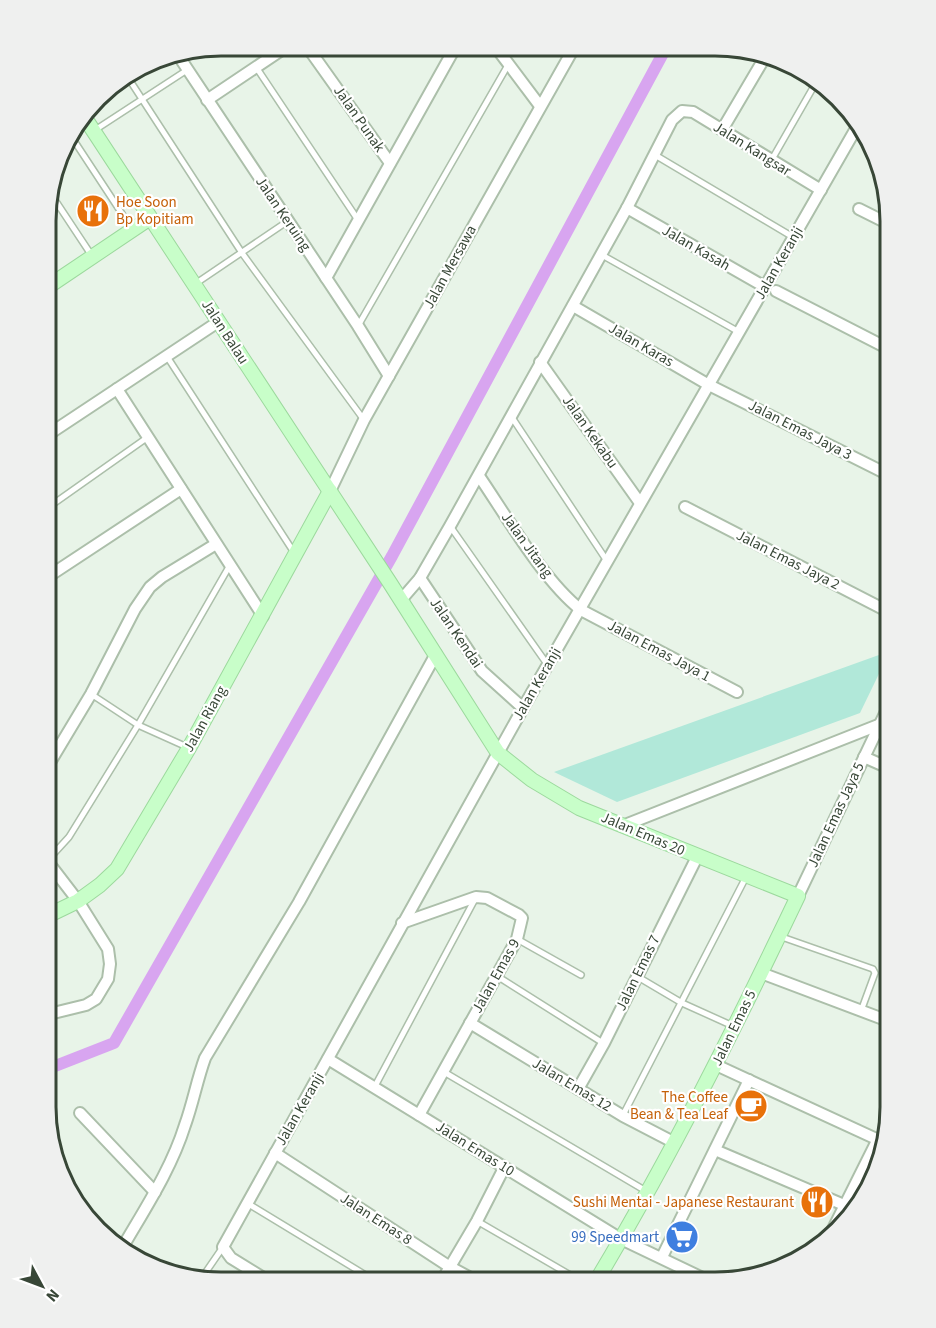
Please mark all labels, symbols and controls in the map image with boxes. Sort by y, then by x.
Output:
street label: Jalan Punak [328,81,390,157]
street label: Jalan Kangsar [709,117,796,182]
street label: Jalan Keruing [250,172,316,256]
place label: Hoe Soon Bp Kopitiam [116,192,194,230]
restaurant icon: Hoe Soon Bp Kopitiam [75,193,111,229]
street label: Jalan Kasah [658,220,734,276]
street label: Jalan Mersawa [418,221,482,313]
street label: Jalan Keranji [750,223,808,303]
street label: Jalan Balau [196,296,254,368]
street label: Jalan Karas [604,318,678,372]
street label: Jalan Kekabu [557,391,623,473]
street label: Jalan Emas Jaya 3 [744,395,856,465]
street label: Jalan Jitang [496,508,558,582]
street label: Jalan Emas Jaya 2 [732,525,844,595]
street label: Jalan Kendai [425,593,487,673]
street label: Jalan Emas Jaya 1 [604,615,714,687]
street label: Jalan Keranji [508,644,566,724]
street label: Jalan Riang [178,682,232,756]
street label: Jalan Emas Jaya 5 [802,759,870,871]
street label: Jalan Emas 20 [598,807,688,861]
street label: Jalan Emas 7 [611,932,665,1014]
street label: Jalan Emas 9 [467,935,525,1017]
street label: Jalan Emas 5 [707,987,761,1069]
street label: Jalan Emas 12 [528,1053,616,1117]
street label: Jalan Keranji [271,1069,329,1149]
place label: The Coffee Bean & Tea Leaf [630,1087,729,1125]
cafe icon: The Coffee Bean & Tea Leaf [733,1088,769,1124]
street label: Jalan Emas 10 [432,1116,518,1182]
restaurant icon: Sushi Mentai - Japanese Restaurant [799,1184,835,1220]
street label: Jalan Emas 8 [336,1188,416,1250]
place label: Sushi Mentai - Japanese Restaurant [573,1192,794,1213]
supermarket icon: 99 Speedmart [664,1219,700,1255]
place label: 99 Speedmart [571,1227,659,1248]
north arrow [12,1256,72,1316]
text: N [41,1284,64,1306]

